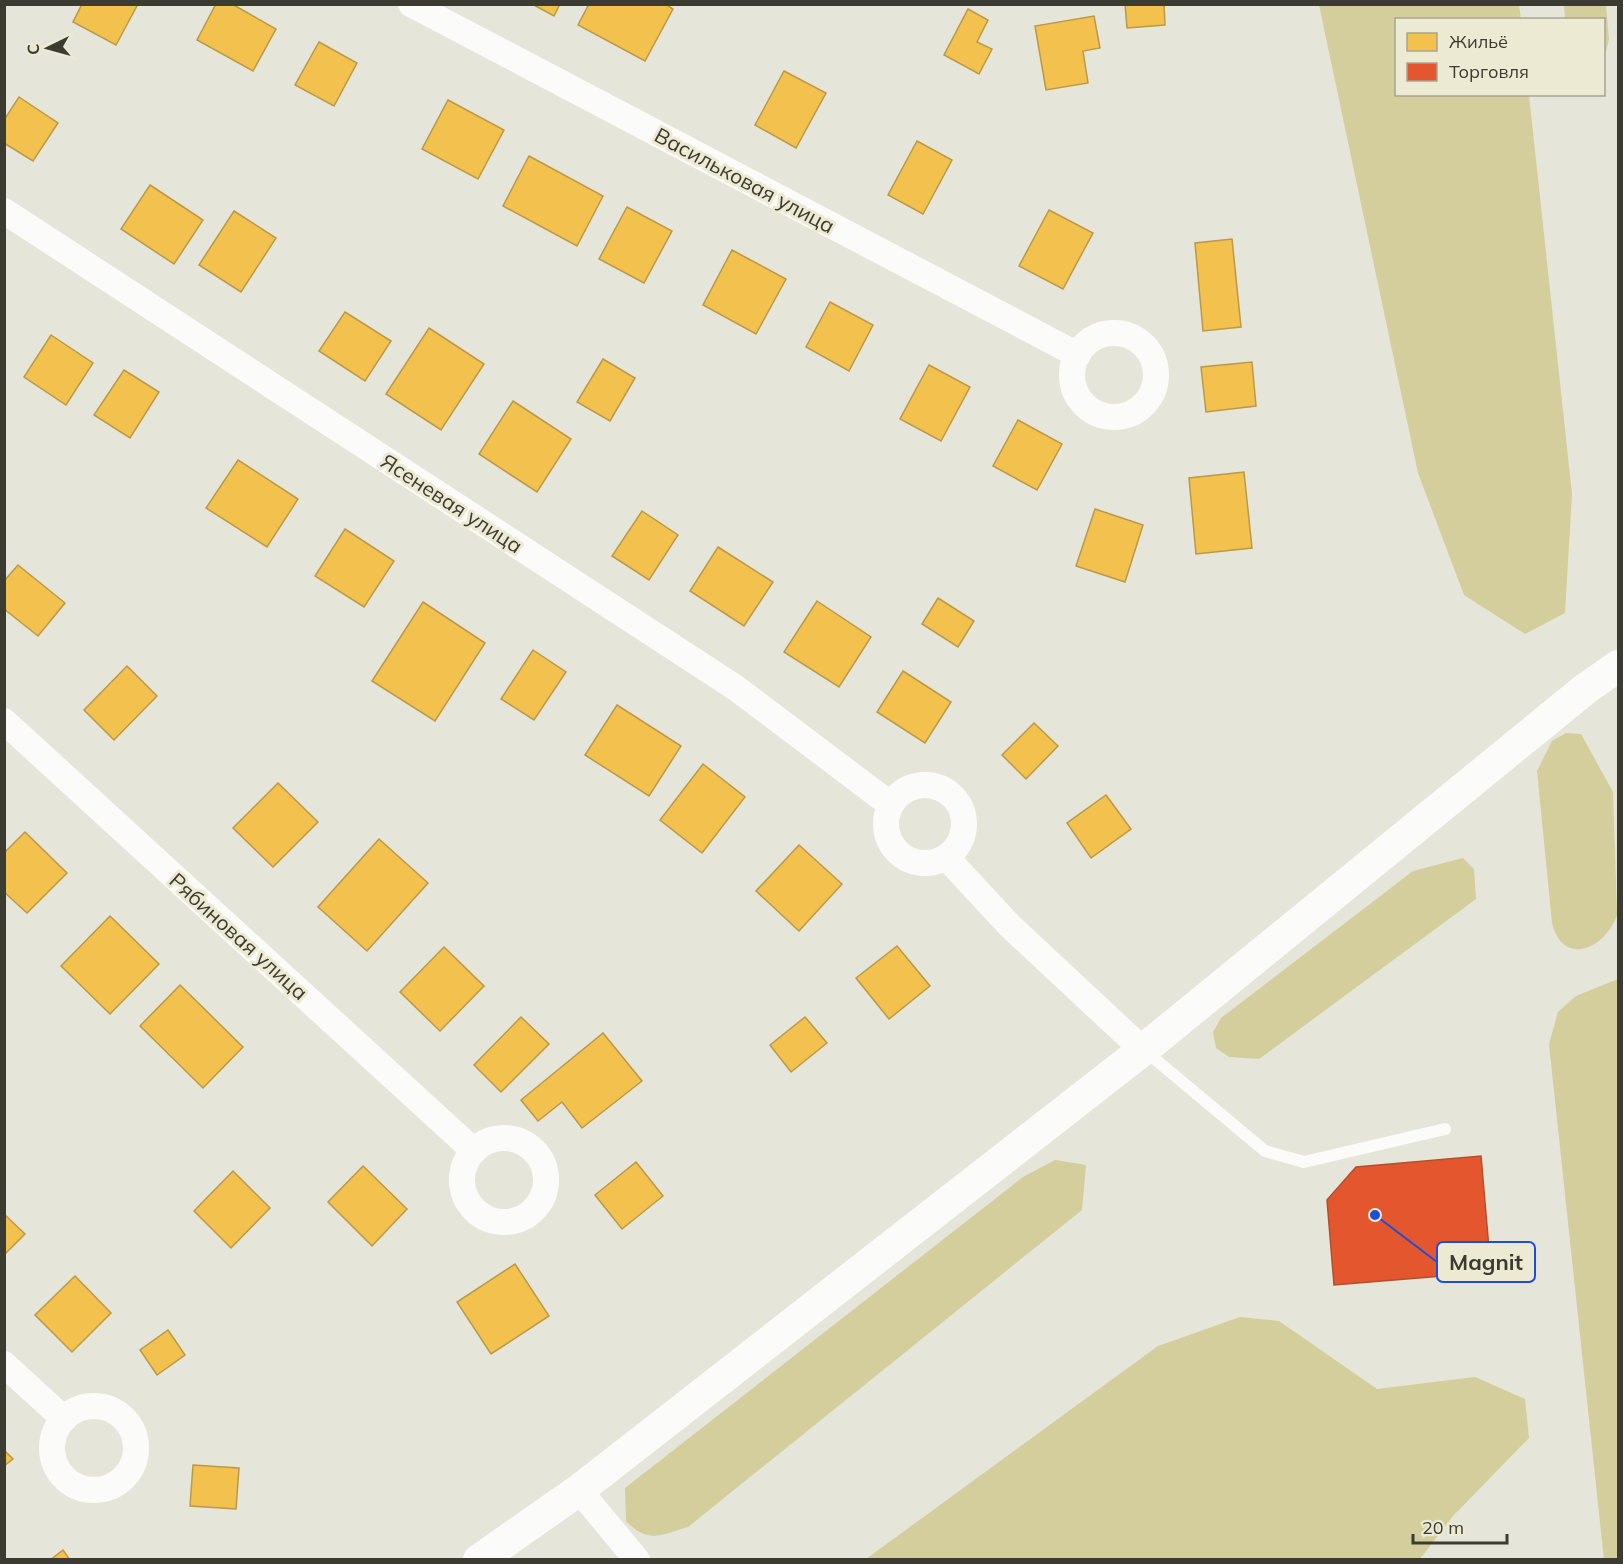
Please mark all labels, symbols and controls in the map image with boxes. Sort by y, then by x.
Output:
north arrow [18,18,78,78]
legend [1395,18,1605,96]
text: Жильё [1449,30,1508,53]
text: С [23,43,43,56]
text: Торговля [1449,60,1529,83]
street label: Васильковая улица [650,122,840,238]
street label: Ясеневая улица [376,448,528,558]
street label: Рябиновая улица [164,867,314,1005]
callout: Magnit [1437,1242,1535,1282]
text: Magnit [1449,1248,1523,1276]
scale bar [1413,1507,1508,1545]
text: 20 m [1422,1516,1464,1539]

